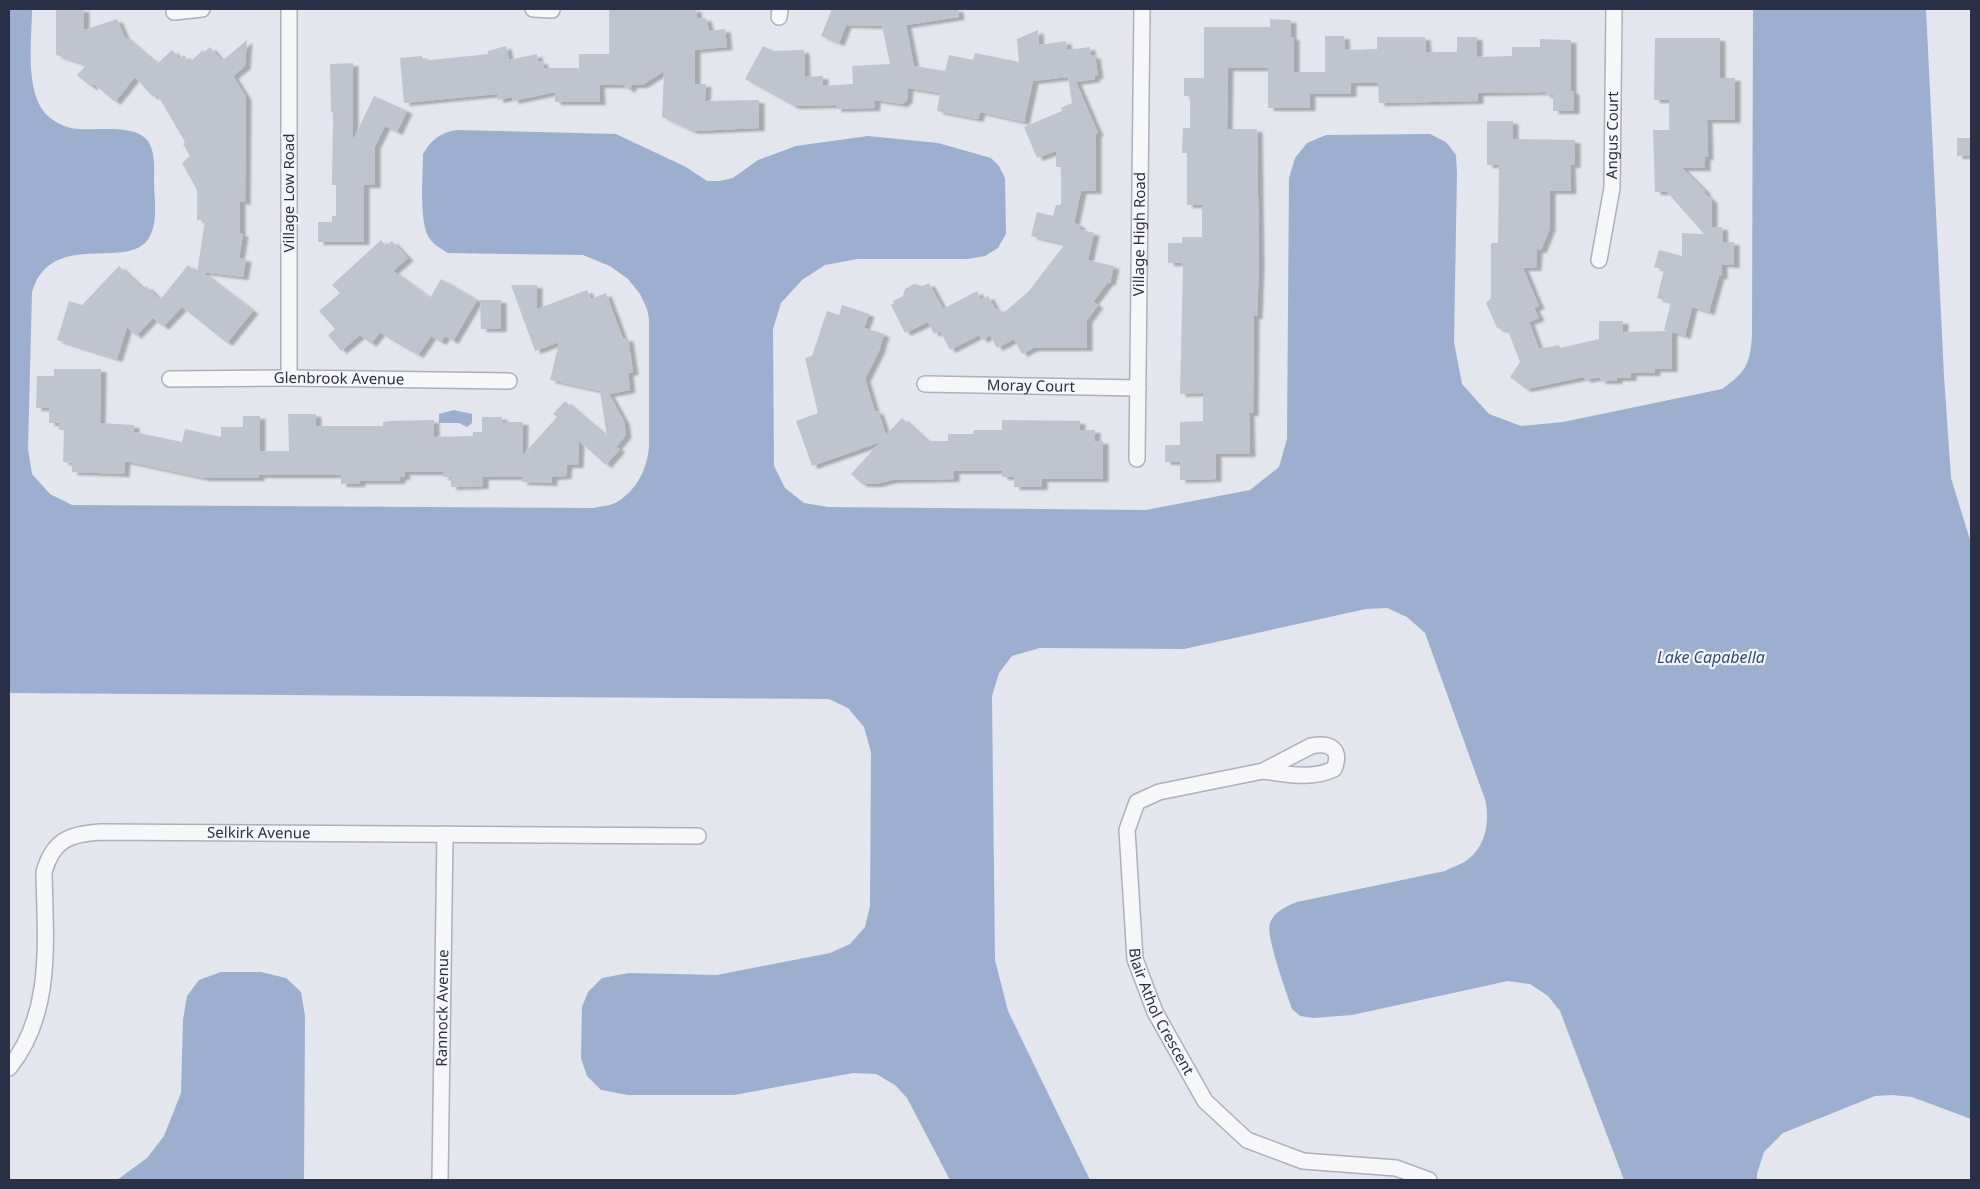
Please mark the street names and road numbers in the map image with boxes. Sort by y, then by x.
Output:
street label: Angus Court [1601,90,1622,179]
street label: Village Low Road [278,134,298,252]
street label: Village High Road [1128,172,1149,296]
street label: Glenbrook Avenue [274,367,404,389]
street label: Moray Court [987,374,1076,396]
street label: Selkirk Avenue [207,822,311,842]
street label: Blair Athol Crescent [1125,947,1200,1079]
street label: Rannock Avenue [431,949,452,1067]

